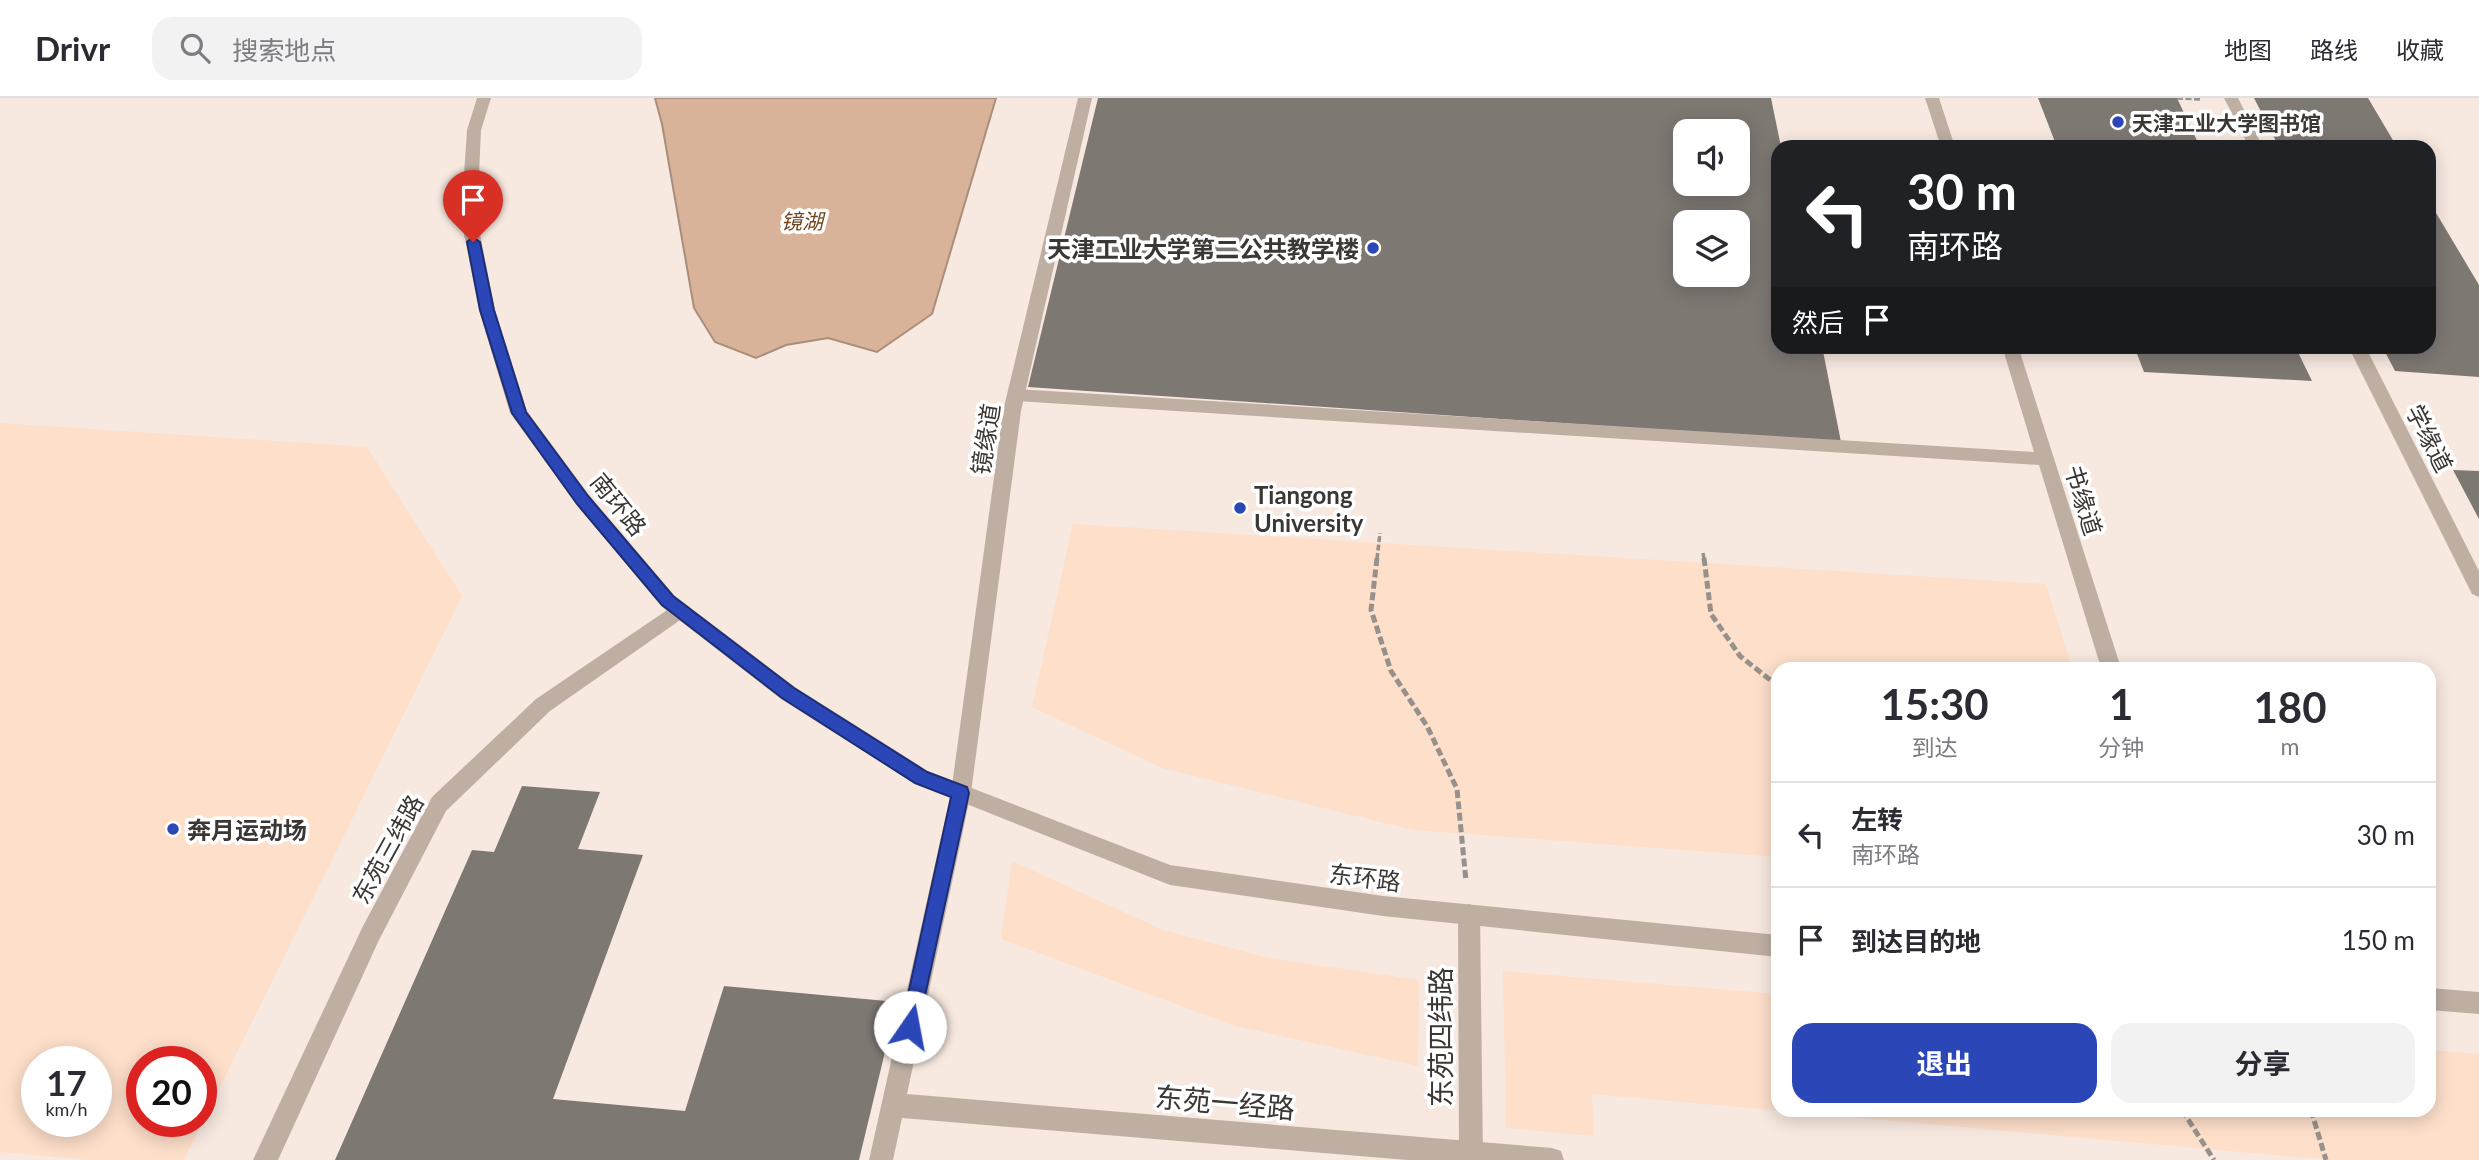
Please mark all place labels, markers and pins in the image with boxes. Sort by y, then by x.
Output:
place label: 天津工业大学图书馆 [2132,110,2321,135]
marker: 天津工业大学图书馆 [2110,114,2126,130]
pin [443,170,503,242]
place label: 天津工业大学第二公共教学楼 [1047,234,1359,263]
marker: 天津工业大学第二公共教学楼 [1365,240,1381,256]
place label: Tiangong University [1254,480,1364,537]
marker: Tiangong University [1232,500,1248,516]
place label: 奔月运动场 [187,815,307,844]
marker: 奔月运动场 [165,821,181,837]

